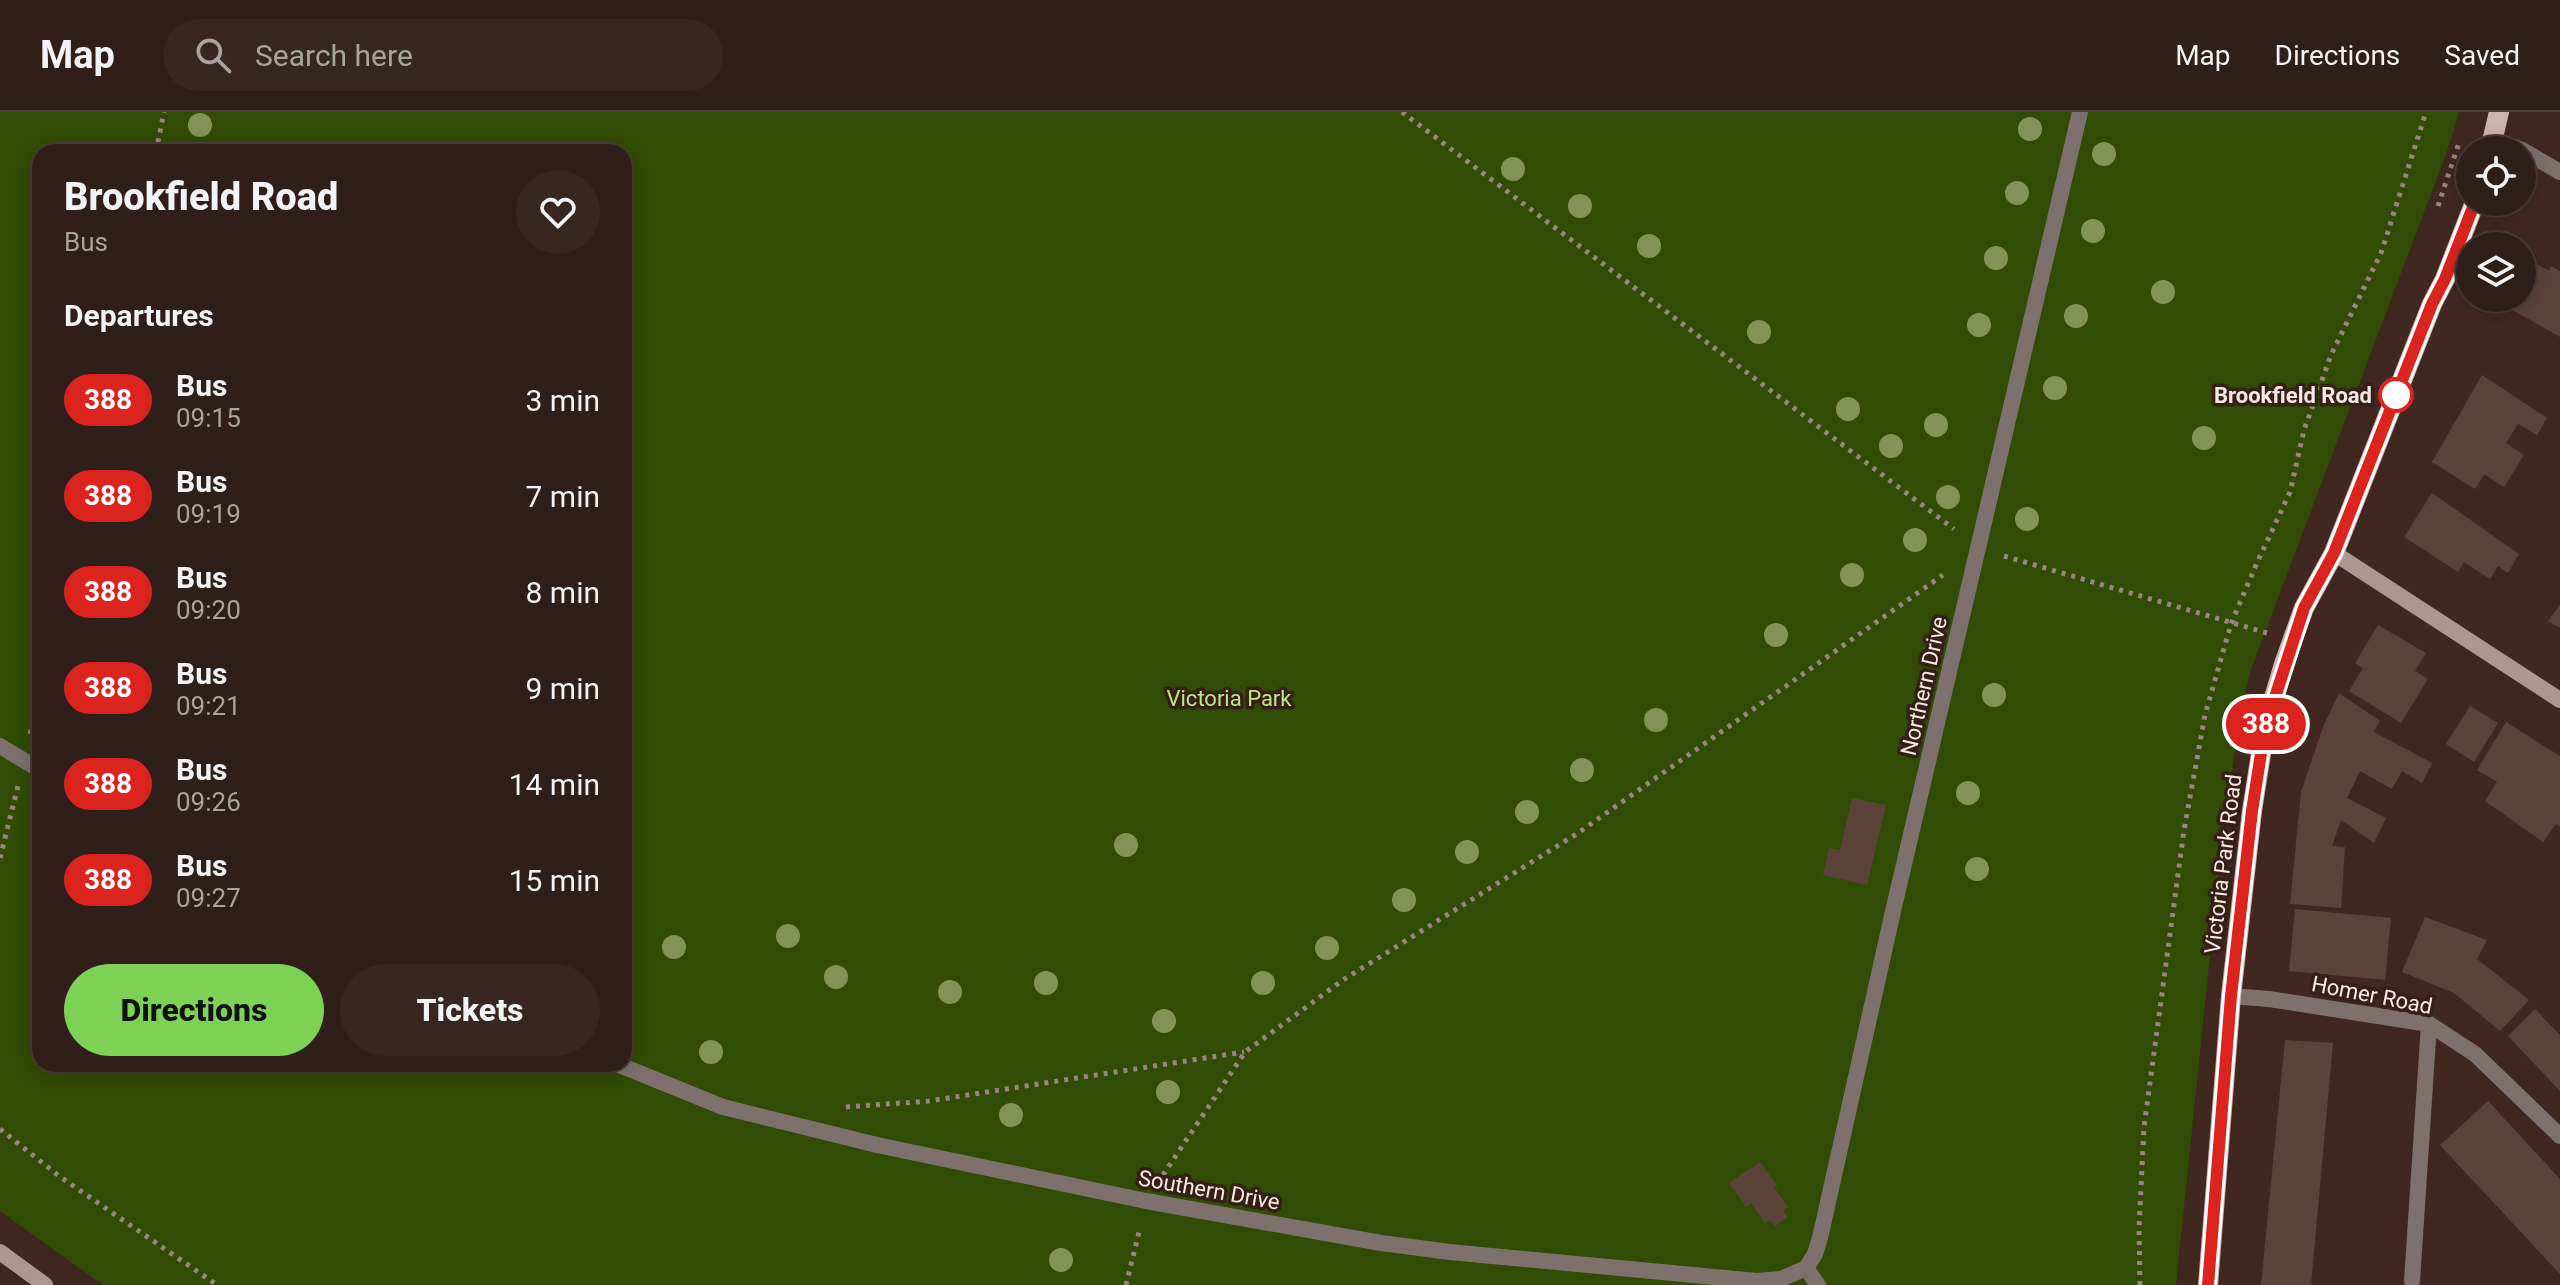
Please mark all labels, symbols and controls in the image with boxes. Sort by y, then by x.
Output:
search box [163,19,723,91]
text: Map [40,33,115,77]
icon: search [191,33,235,77]
text: Search here [255,38,413,73]
text: Map [2175,39,2231,72]
text: Directions [2275,39,2400,72]
text: Saved [2444,39,2520,72]
map controls [2456,136,2536,312]
button: locate [2456,136,2536,216]
button: heart [516,170,600,254]
text: Brookfield Road [64,175,338,219]
text: Bus [64,227,108,257]
button: layers [2456,232,2536,312]
text: Departures [64,298,214,333]
text: Bus [176,368,227,403]
marker: Brookfield Road [2379,378,2413,412]
text: 388 [84,383,132,416]
text: 3 min [526,383,600,418]
place label: Brookfield Road [2214,383,2372,408]
text: 09:15 [176,403,241,433]
text: Bus [176,464,227,499]
text: 388 [84,479,132,512]
text: 7 min [526,479,600,514]
text: 09:19 [176,499,241,529]
text: Bus [176,560,227,595]
text: 388 [84,575,132,608]
text: 8 min [526,575,600,610]
text: 09:20 [176,595,241,625]
street label: Northern Drive [1896,614,1952,758]
text: Bus [176,656,227,691]
text: 388 [84,671,132,704]
text: 9 min [526,671,600,706]
park label: Victoria Park [1167,686,1292,711]
text: 09:21 [176,691,241,721]
line badge: 388 [2220,698,2312,750]
text: 388 [2242,707,2290,740]
text: Bus [176,752,227,787]
text: 388 [84,767,132,800]
text: 14 min [509,767,600,802]
street label: Victoria Park Road [2200,773,2246,955]
text: 09:26 [176,787,241,817]
text: Bus [176,848,227,883]
text: 388 [84,863,132,896]
text: 15 min [509,863,600,898]
text: 09:27 [176,883,241,913]
button: Directions [64,964,324,1056]
button: Tickets [340,964,600,1056]
street label: Homer Road [2309,971,2435,1019]
street label: Southern Drive [1136,1165,1282,1215]

